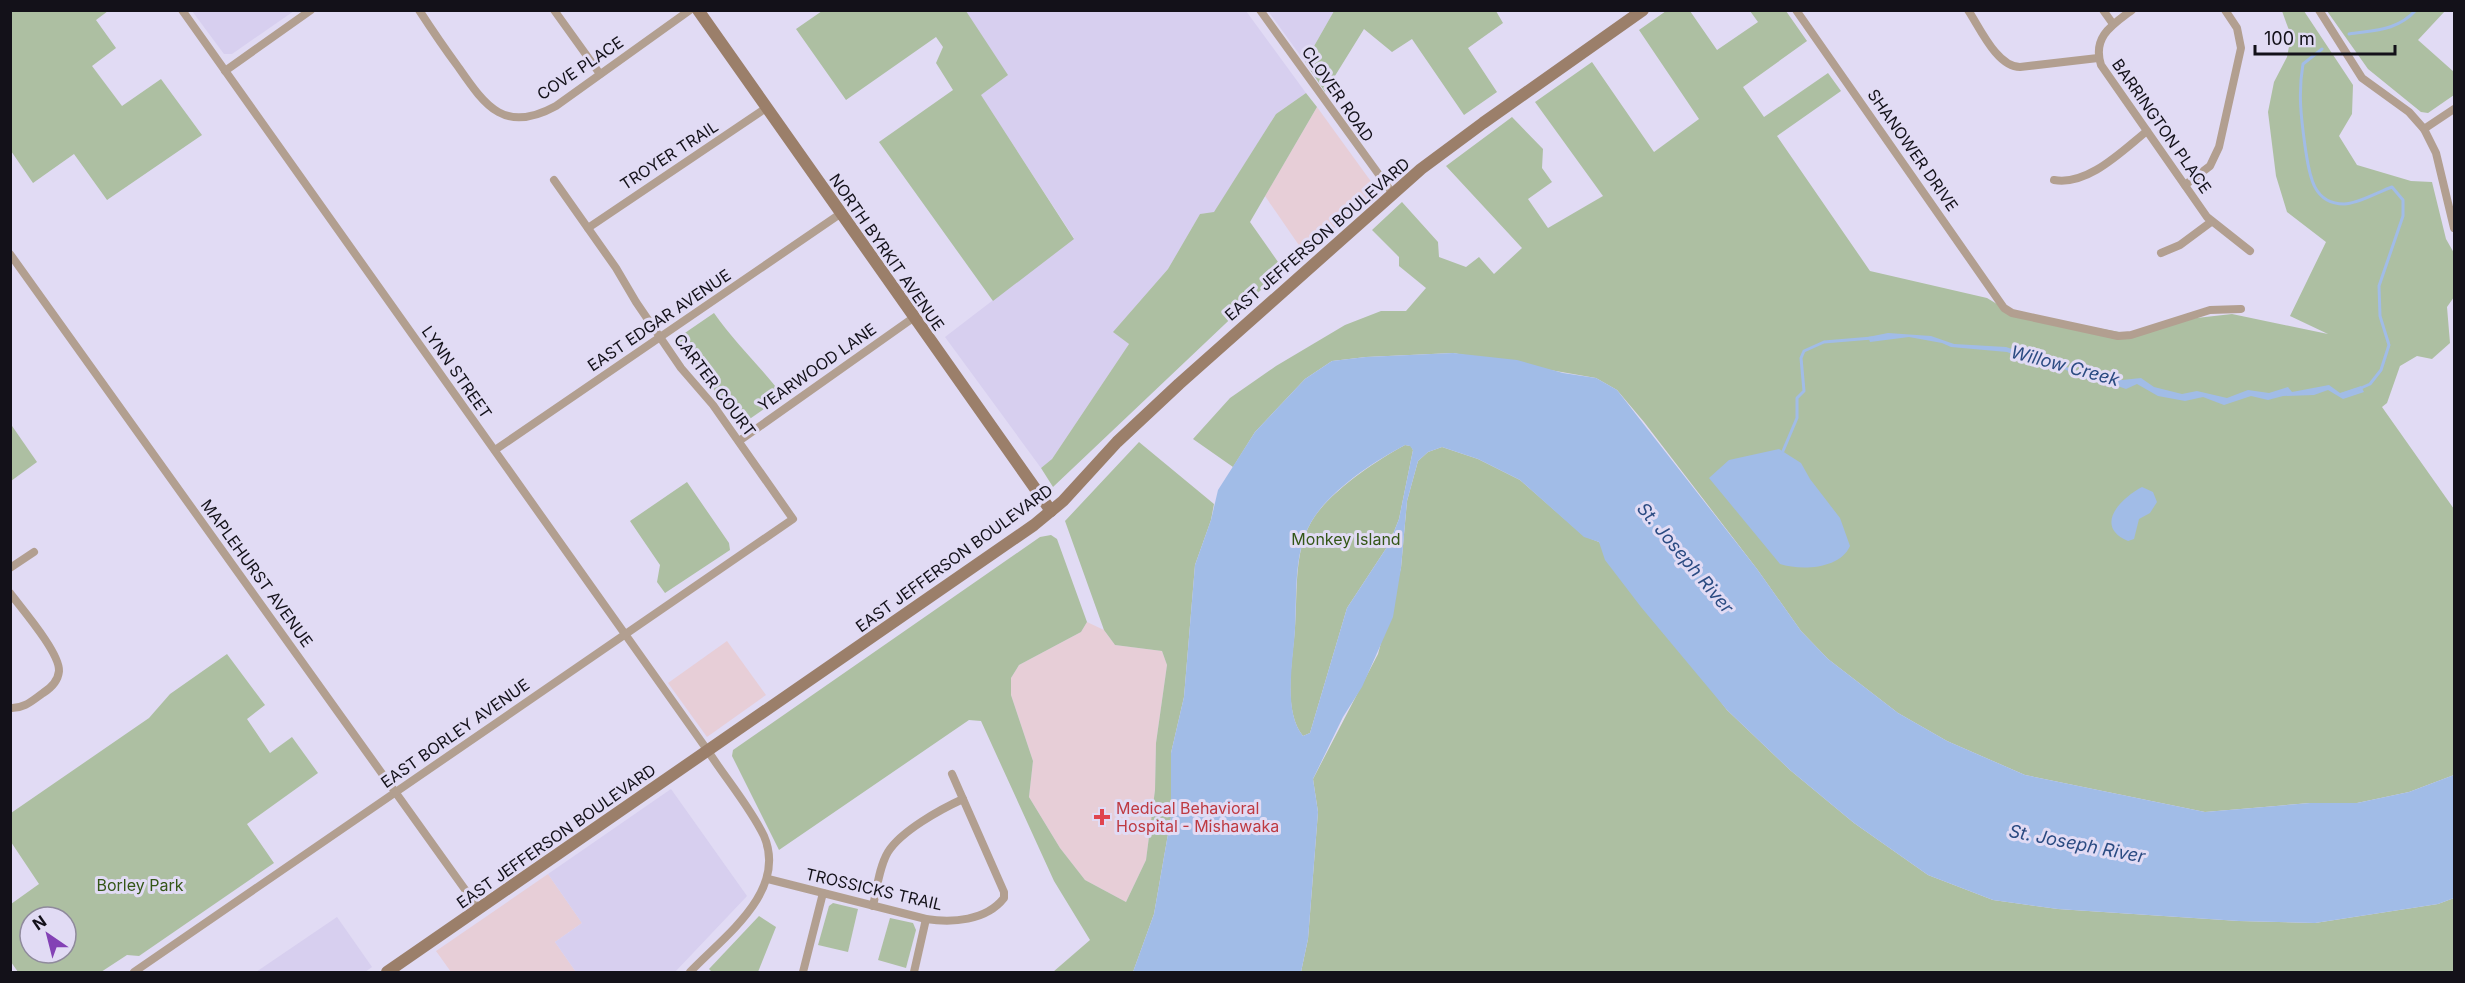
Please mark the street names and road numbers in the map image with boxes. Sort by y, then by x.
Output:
street label: COVE PLACE [533,32,627,104]
street label: CLOVER ROAD [1298,42,1378,146]
street label: BARRINGTON PLACE [2108,55,2216,197]
street label: SHANOWER DRIVE [1863,85,1963,215]
street label: TROYER TRAIL [616,116,722,194]
street label: EAST JEFFERSON BOULEVARD [1220,153,1414,325]
street label: NORTH BYRKIT AVENUE [825,170,949,334]
street label: EAST EDGAR AVENUE [584,265,734,375]
street label: YEARWOOD LANE [754,319,880,415]
street label: LYNN STREET [418,322,496,422]
street label: CARTER COURT [670,330,760,440]
street label: EAST JEFFERSON BOULEVARD [852,480,1056,636]
street label: MAPLEHURST AVENUE [197,495,317,651]
street label: EAST BORLEY AVENUE [377,674,533,792]
street label: EAST JEFFERSON BOULEVARD [453,759,659,913]
street label: TROSSICKS TRAIL [804,864,944,914]

